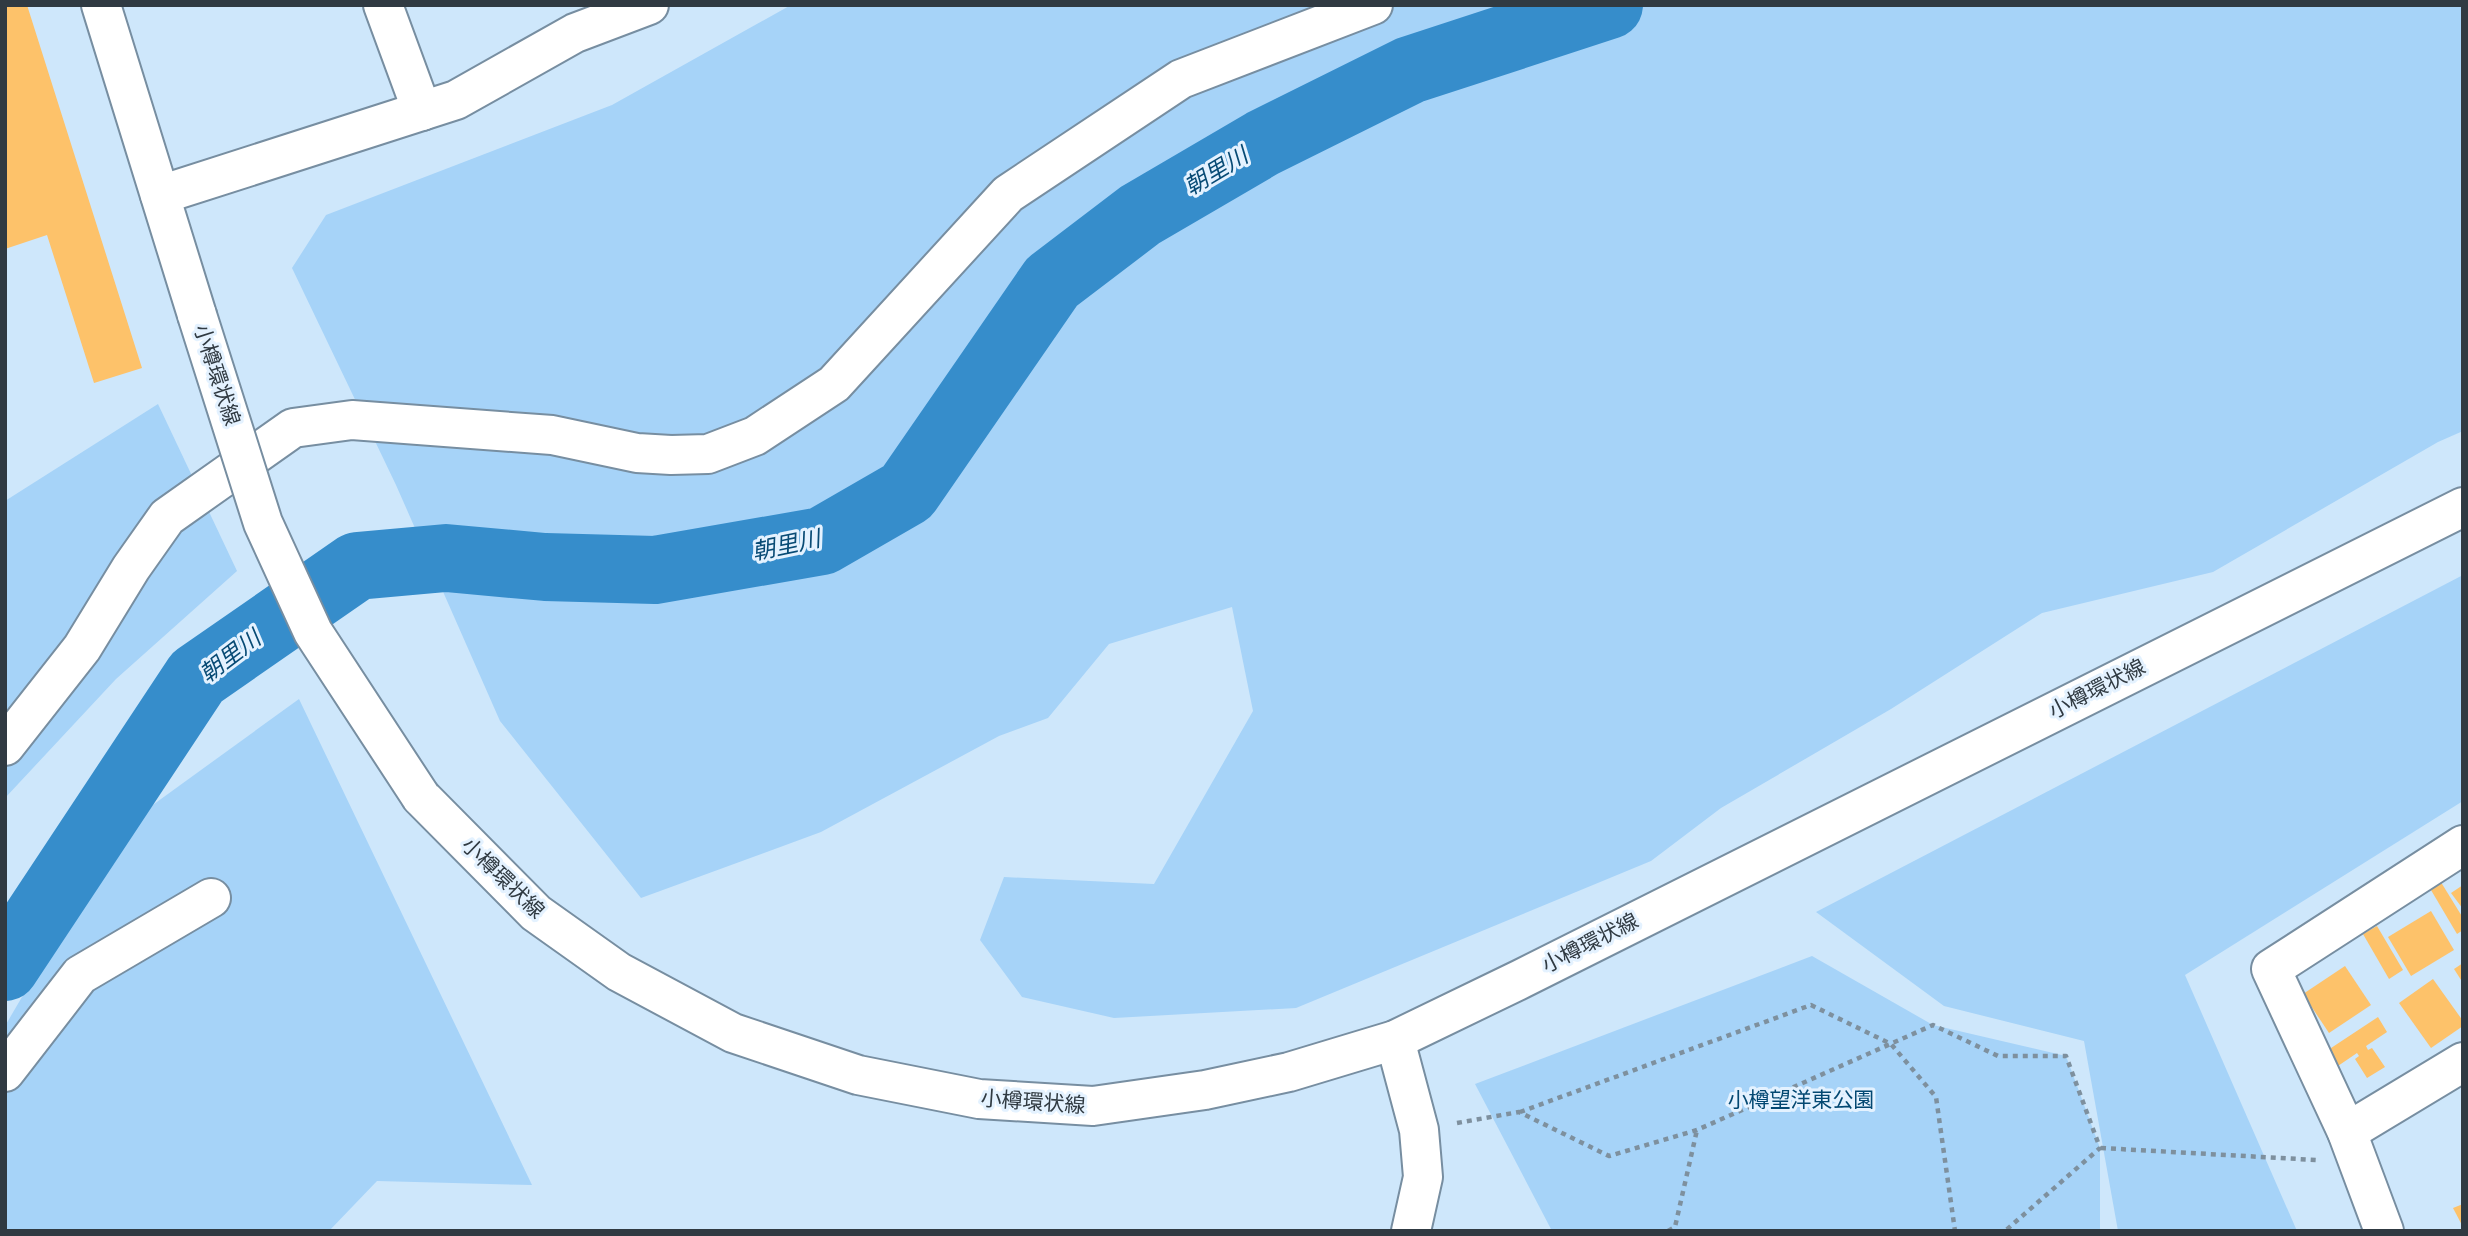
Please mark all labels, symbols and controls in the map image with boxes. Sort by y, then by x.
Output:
water label: 朝里川 [1179,139,1256,202]
street label: 小樽環状線 [187,321,247,429]
water label: 朝里川 [749,523,826,568]
water label: 朝里川 [193,621,270,690]
street label: 小樽環状線 [2044,653,2150,725]
street label: 小樽環状線 [456,831,550,925]
street label: 小樽環状線 [1537,907,1643,979]
street label: 小樽環状線 [980,1084,1086,1120]
park label: 小樽望洋東公園 [1728,1086,1875,1114]

